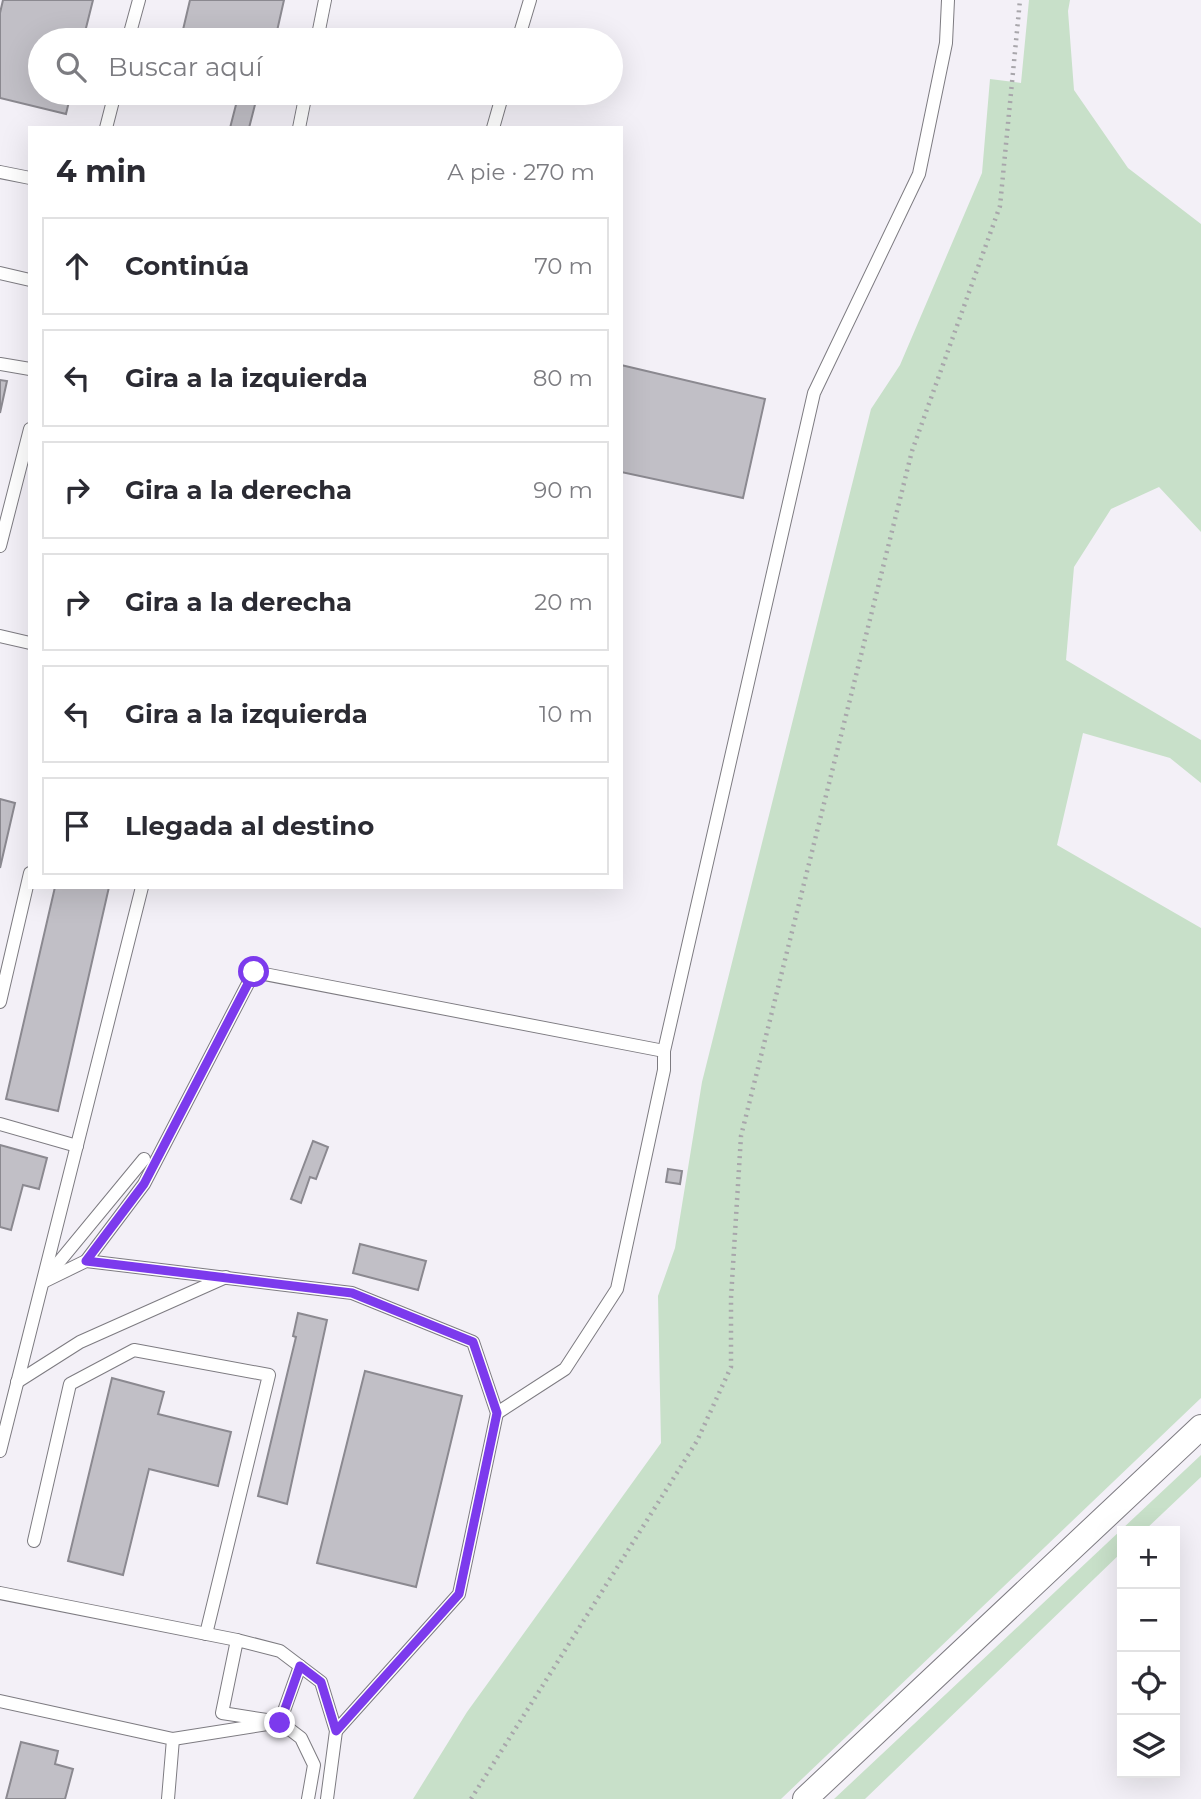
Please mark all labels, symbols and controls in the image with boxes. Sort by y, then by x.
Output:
search box [28,28,623,105]
icon: search [52,48,90,86]
text: Buscar aquí [108,51,262,83]
text: 4 min [56,153,146,190]
text: A pie · 270 m [447,158,595,186]
icon: ahead [58,247,96,285]
text: Continúa [125,250,249,282]
text: 70 m [534,252,593,280]
icon: left [58,359,96,397]
text: Gira a la izquierda [125,362,368,394]
text: 80 m [533,364,593,392]
icon: right [58,471,96,509]
text: Gira a la derecha [125,474,352,506]
text: 90 m [533,476,593,504]
icon: right [58,583,96,621]
text: Gira a la derecha [125,586,352,618]
text: 20 m [534,588,593,616]
icon: left [58,695,96,733]
text: Gira a la izquierda [125,698,368,730]
text: 10 m [539,700,593,728]
icon: arrive [58,807,96,845]
text: Llegada al destino [125,810,374,842]
route start [238,956,269,987]
map controls [1117,1526,1180,1778]
button: + [1117,1526,1180,1589]
button: − [1117,1589,1180,1652]
button: locate [1117,1652,1180,1715]
route end [264,1707,295,1738]
button: layers [1117,1715,1180,1778]

